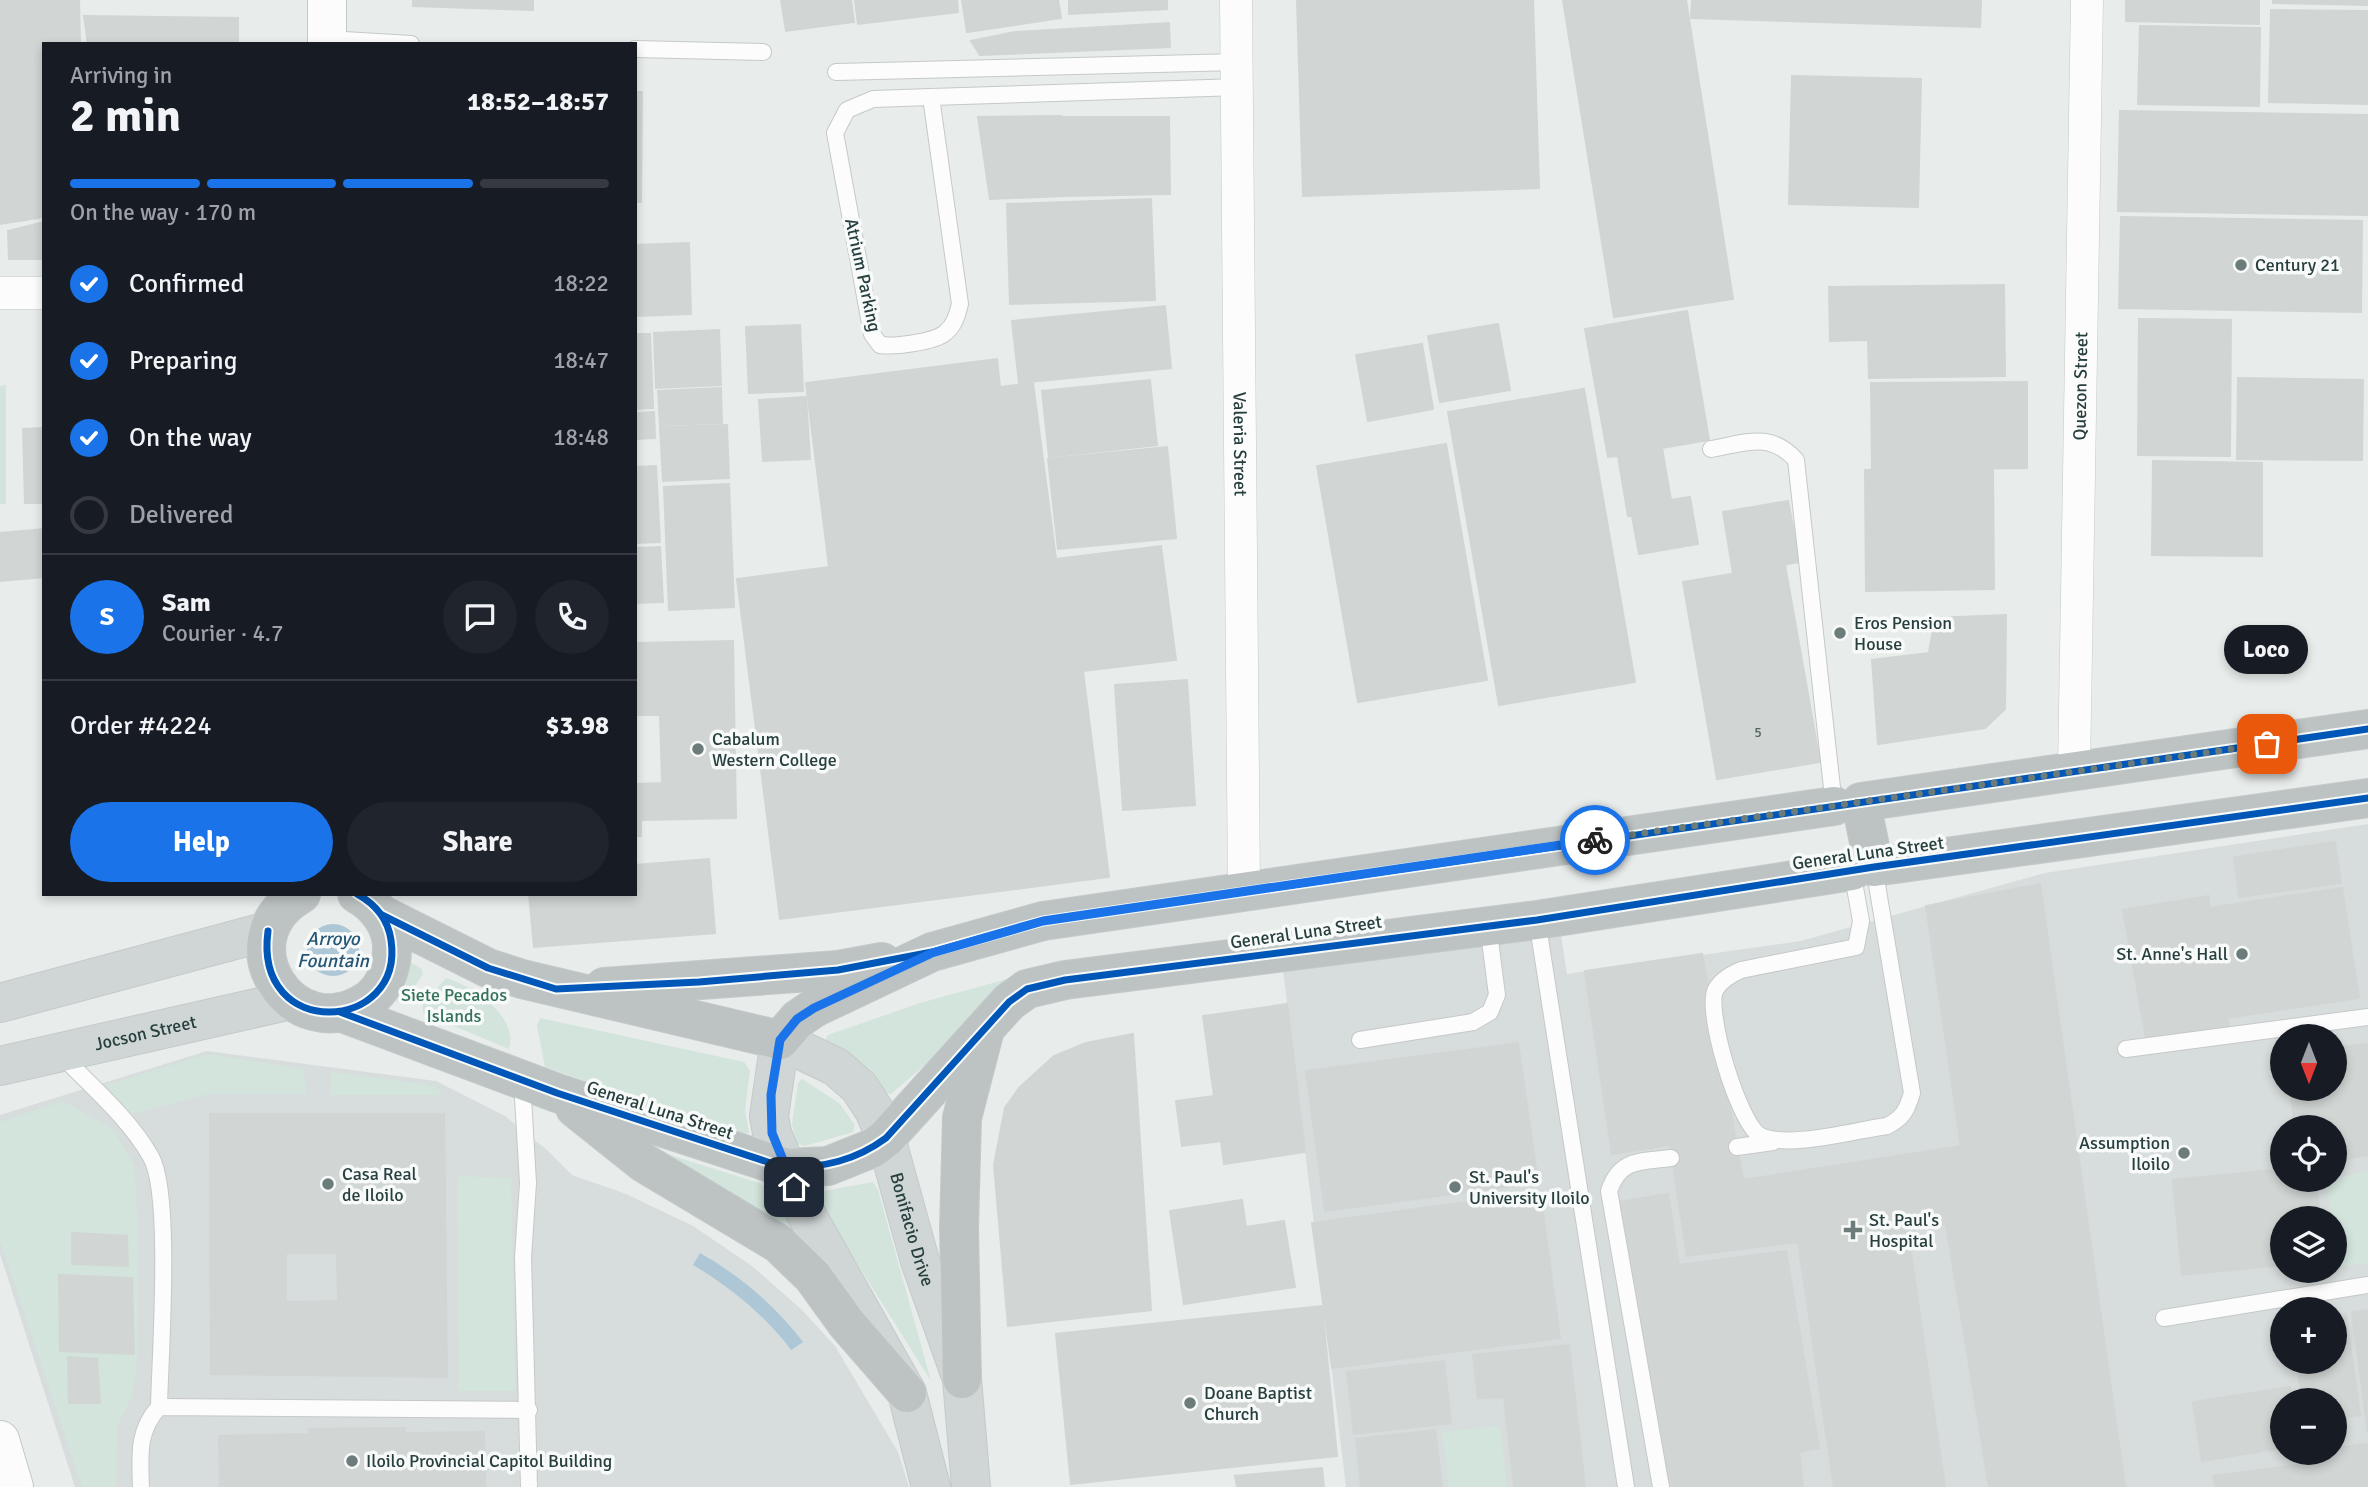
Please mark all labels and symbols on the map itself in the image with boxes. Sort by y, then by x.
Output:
street label: Atrium Parking [840,216,886,334]
place label: Century 21 [2255,254,2340,276]
marker: Century 21 [2233,257,2249,273]
street label: Quezon Street [2069,332,2092,440]
street label: Valeria Street [1229,391,1251,496]
place label: Eros Pension House [1854,612,1952,655]
marker: Eros Pension House [1832,625,1848,641]
callout: Loco [2225,625,2309,674]
pin [2237,714,2297,774]
house number: 5 [1754,724,1762,741]
place label: Cabalum Western College [712,728,837,771]
marker: Cabalum Western College [690,741,706,757]
courier [1560,805,1630,875]
street label: General Luna Street [1791,831,1945,875]
street label: General Luna Street [1229,910,1383,954]
water label: Arroyo Fountain [297,927,370,973]
place label: St. Anne's Hall [2116,943,2228,965]
marker: St. Anne's Hall [2234,946,2250,962]
park label: Siete Pecados Islands [401,984,507,1027]
street label: Jocson Street [92,1011,198,1055]
north arrow [2270,1024,2347,1101]
street label: General Luna Street [584,1076,736,1144]
place label: Assumption Iloilo [2079,1132,2170,1175]
marker: Assumption Iloilo [2176,1145,2192,1161]
pin [764,1157,824,1217]
place label: Casa Real de Iloilo [342,1163,417,1206]
place label: St. Paul's University Iloilo [1469,1166,1590,1209]
street label: Bonifacio Drive [885,1170,939,1289]
marker: Casa Real de Iloilo [320,1176,336,1192]
marker: St. Paul's University Iloilo [1447,1179,1463,1195]
place label: St. Paul's Hospital [1869,1209,1939,1252]
marker: St. Paul's Hospital [1843,1220,1863,1240]
place label: Doane Baptist Church [1204,1382,1312,1425]
marker: Doane Baptist Church [1182,1395,1198,1411]
place label: Iloilo Provincial Capitol Building [366,1450,612,1472]
marker: Iloilo Provincial Capitol Building [344,1453,360,1469]

